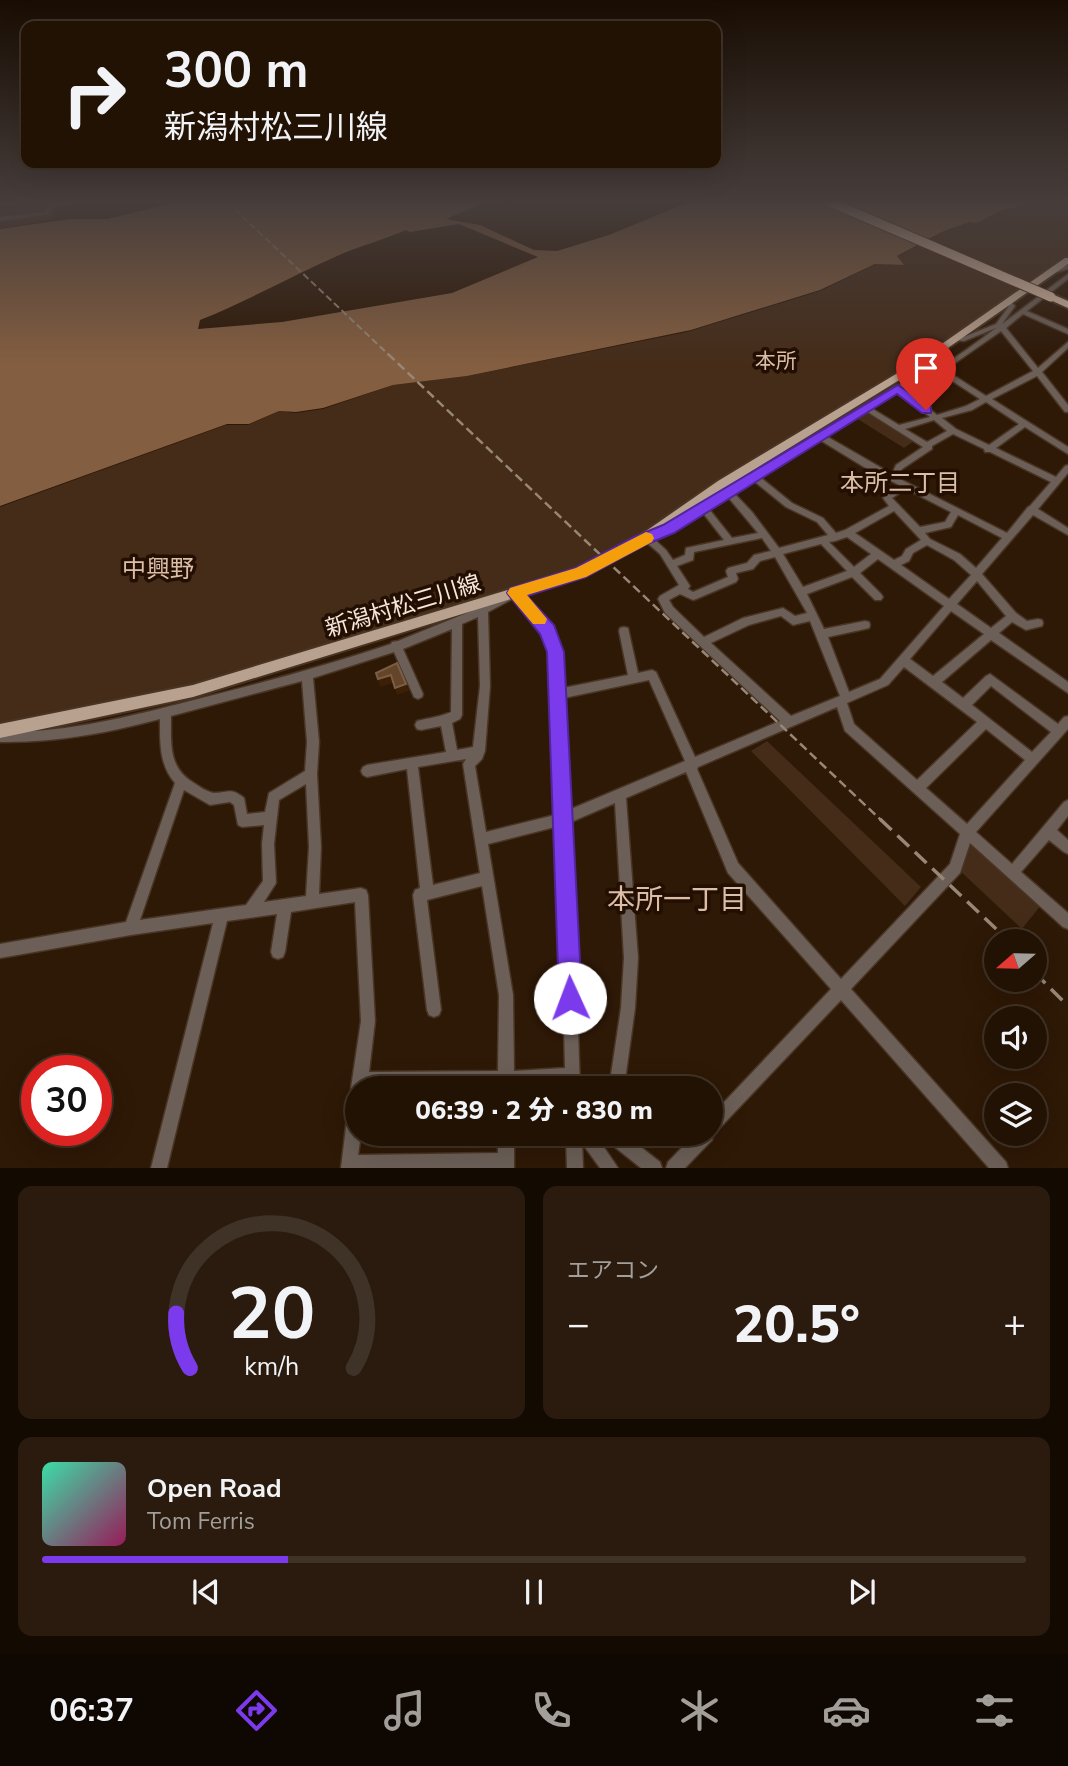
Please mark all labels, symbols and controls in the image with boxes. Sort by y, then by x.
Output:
text: 300 m [164,37,308,104]
icon: right [49,49,140,140]
text: 新潟村松三川線 [164,106,388,149]
pin [896,338,956,410]
district label: 本所 [755,347,797,375]
icon: arrive [907,349,945,387]
district label: 本所二丁目 [840,467,960,499]
district label: 中興野 [122,553,194,585]
street label: 新潟村松三川線 [321,568,485,644]
district label: 本所一丁目 [607,881,747,919]
north arrow [984,929,1046,992]
map controls [984,929,1047,1146]
position arrow [533,961,607,1035]
button: sound [984,1006,1047,1069]
speed limit sign: 30 [21,1055,112,1146]
button: layers [984,1083,1047,1146]
text: 06:39 · 2 分 · 830 m [415,1093,653,1128]
text: エアコン [567,1255,659,1286]
text: 20 [228,1265,315,1365]
text: 20.5° [733,1289,860,1360]
text: − [567,1299,590,1350]
text: + [1003,1299,1026,1350]
text: km/h [244,1350,299,1384]
text: Open Road [147,1471,282,1506]
text: Tom Ferris [147,1506,255,1537]
icon: previous [187,1573,225,1611]
icon: pause [515,1573,553,1611]
icon: next [843,1573,881,1611]
icon: directions [232,1686,281,1735]
icon: music [380,1686,429,1735]
icon: phone [527,1686,576,1735]
icon: climate [675,1686,724,1735]
icon: car [822,1686,871,1735]
icon: filters [970,1686,1019,1735]
text: 06:37 [49,1689,134,1732]

